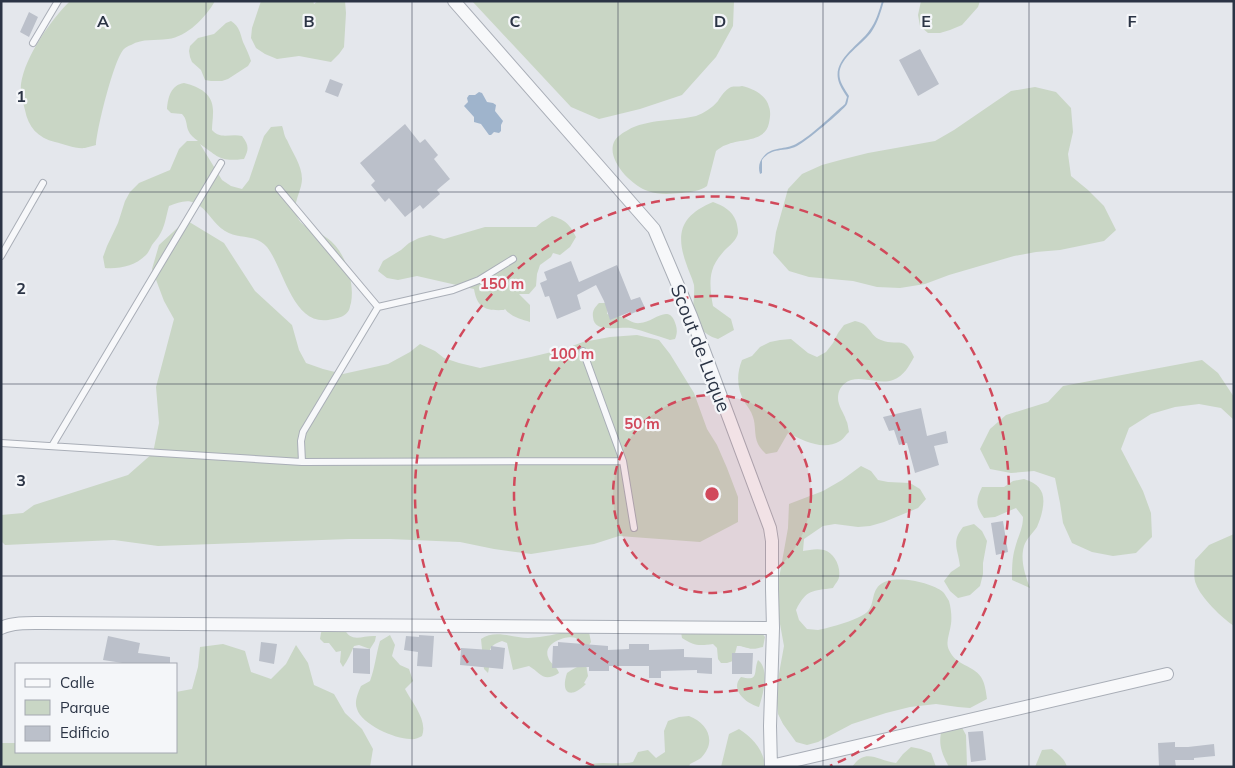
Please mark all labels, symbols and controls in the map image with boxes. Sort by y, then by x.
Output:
text: A [97,11,109,31]
text: B [303,11,315,31]
text: C [510,11,521,31]
text: D [714,11,726,31]
text: E [921,11,931,31]
text: F [1127,11,1137,31]
text: 1 [16,86,26,106]
text: 150 m [480,274,524,293]
text: 2 [16,278,26,298]
street label: Scout de Luque [666,281,736,415]
text: 100 m [550,344,594,363]
text: 50 m [624,414,660,433]
text: 3 [16,470,26,490]
centre of rings [703,485,721,503]
legend [15,663,178,753]
text: Calle [60,673,94,692]
text: Parque [60,698,110,717]
text: Edificio [60,723,110,742]

